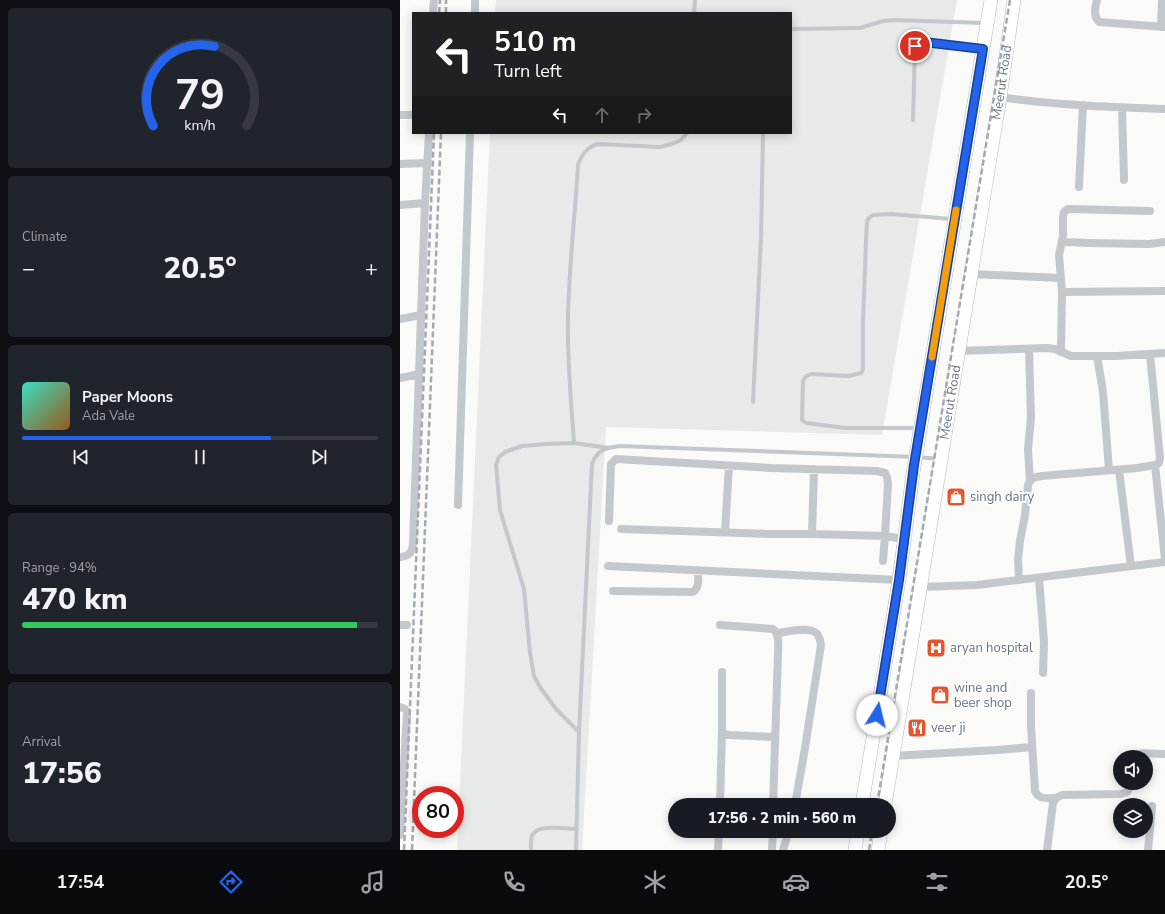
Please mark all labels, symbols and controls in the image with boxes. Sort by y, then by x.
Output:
text: 510 m [494,23,577,61]
icon: left [428,28,480,80]
pin [898,29,932,63]
icon: arrive [904,35,926,57]
street label: Meerut Road [987,44,1016,121]
text: Turn left [494,59,562,83]
text: 79 [175,67,225,124]
icon: left [549,104,571,126]
icon: ahead [591,104,613,126]
icon: right [633,104,655,126]
text: km/h [184,116,216,135]
text: Climate [22,228,67,246]
text: 20.5° [163,248,237,289]
text: − [22,254,35,284]
text: + [365,254,378,284]
street label: Meerut Road [936,364,965,441]
text: Paper Moons [82,387,173,407]
text: Ada Vale [82,407,135,425]
icon: previous [70,446,92,468]
icon: pause [189,446,211,468]
icon: next [308,446,330,468]
shop icon: singh dairy [945,486,967,508]
place label: singh dairy [970,488,1035,506]
text: Range · 94% [22,559,97,577]
text: 470 km [22,579,128,620]
hospital icon: aryan hospital [925,637,947,659]
place label: aryan hospital [950,639,1033,657]
place label: wine and beer shop [954,679,1012,712]
shop icon: wine and beer shop [929,684,951,706]
position arrow [856,694,898,736]
restaurant icon: veer ji [906,717,928,739]
place label: veer ji [931,719,966,737]
text: Arrival [22,733,61,751]
map controls [1113,750,1153,838]
button: sound [1113,750,1153,790]
text: 17:56 [22,753,102,794]
speed limit sign: 80 [412,786,464,838]
button: layers [1113,798,1153,838]
text: 17:56 · 2 min · 560 m [708,808,856,828]
icon: directions [217,868,245,896]
icon: music [359,868,387,896]
icon: phone [500,868,528,896]
icon: climate [641,868,669,896]
icon: car [782,868,810,896]
icon: filters [923,868,951,896]
text: 17:54 [57,870,104,894]
text: 20.5° [1065,870,1108,894]

